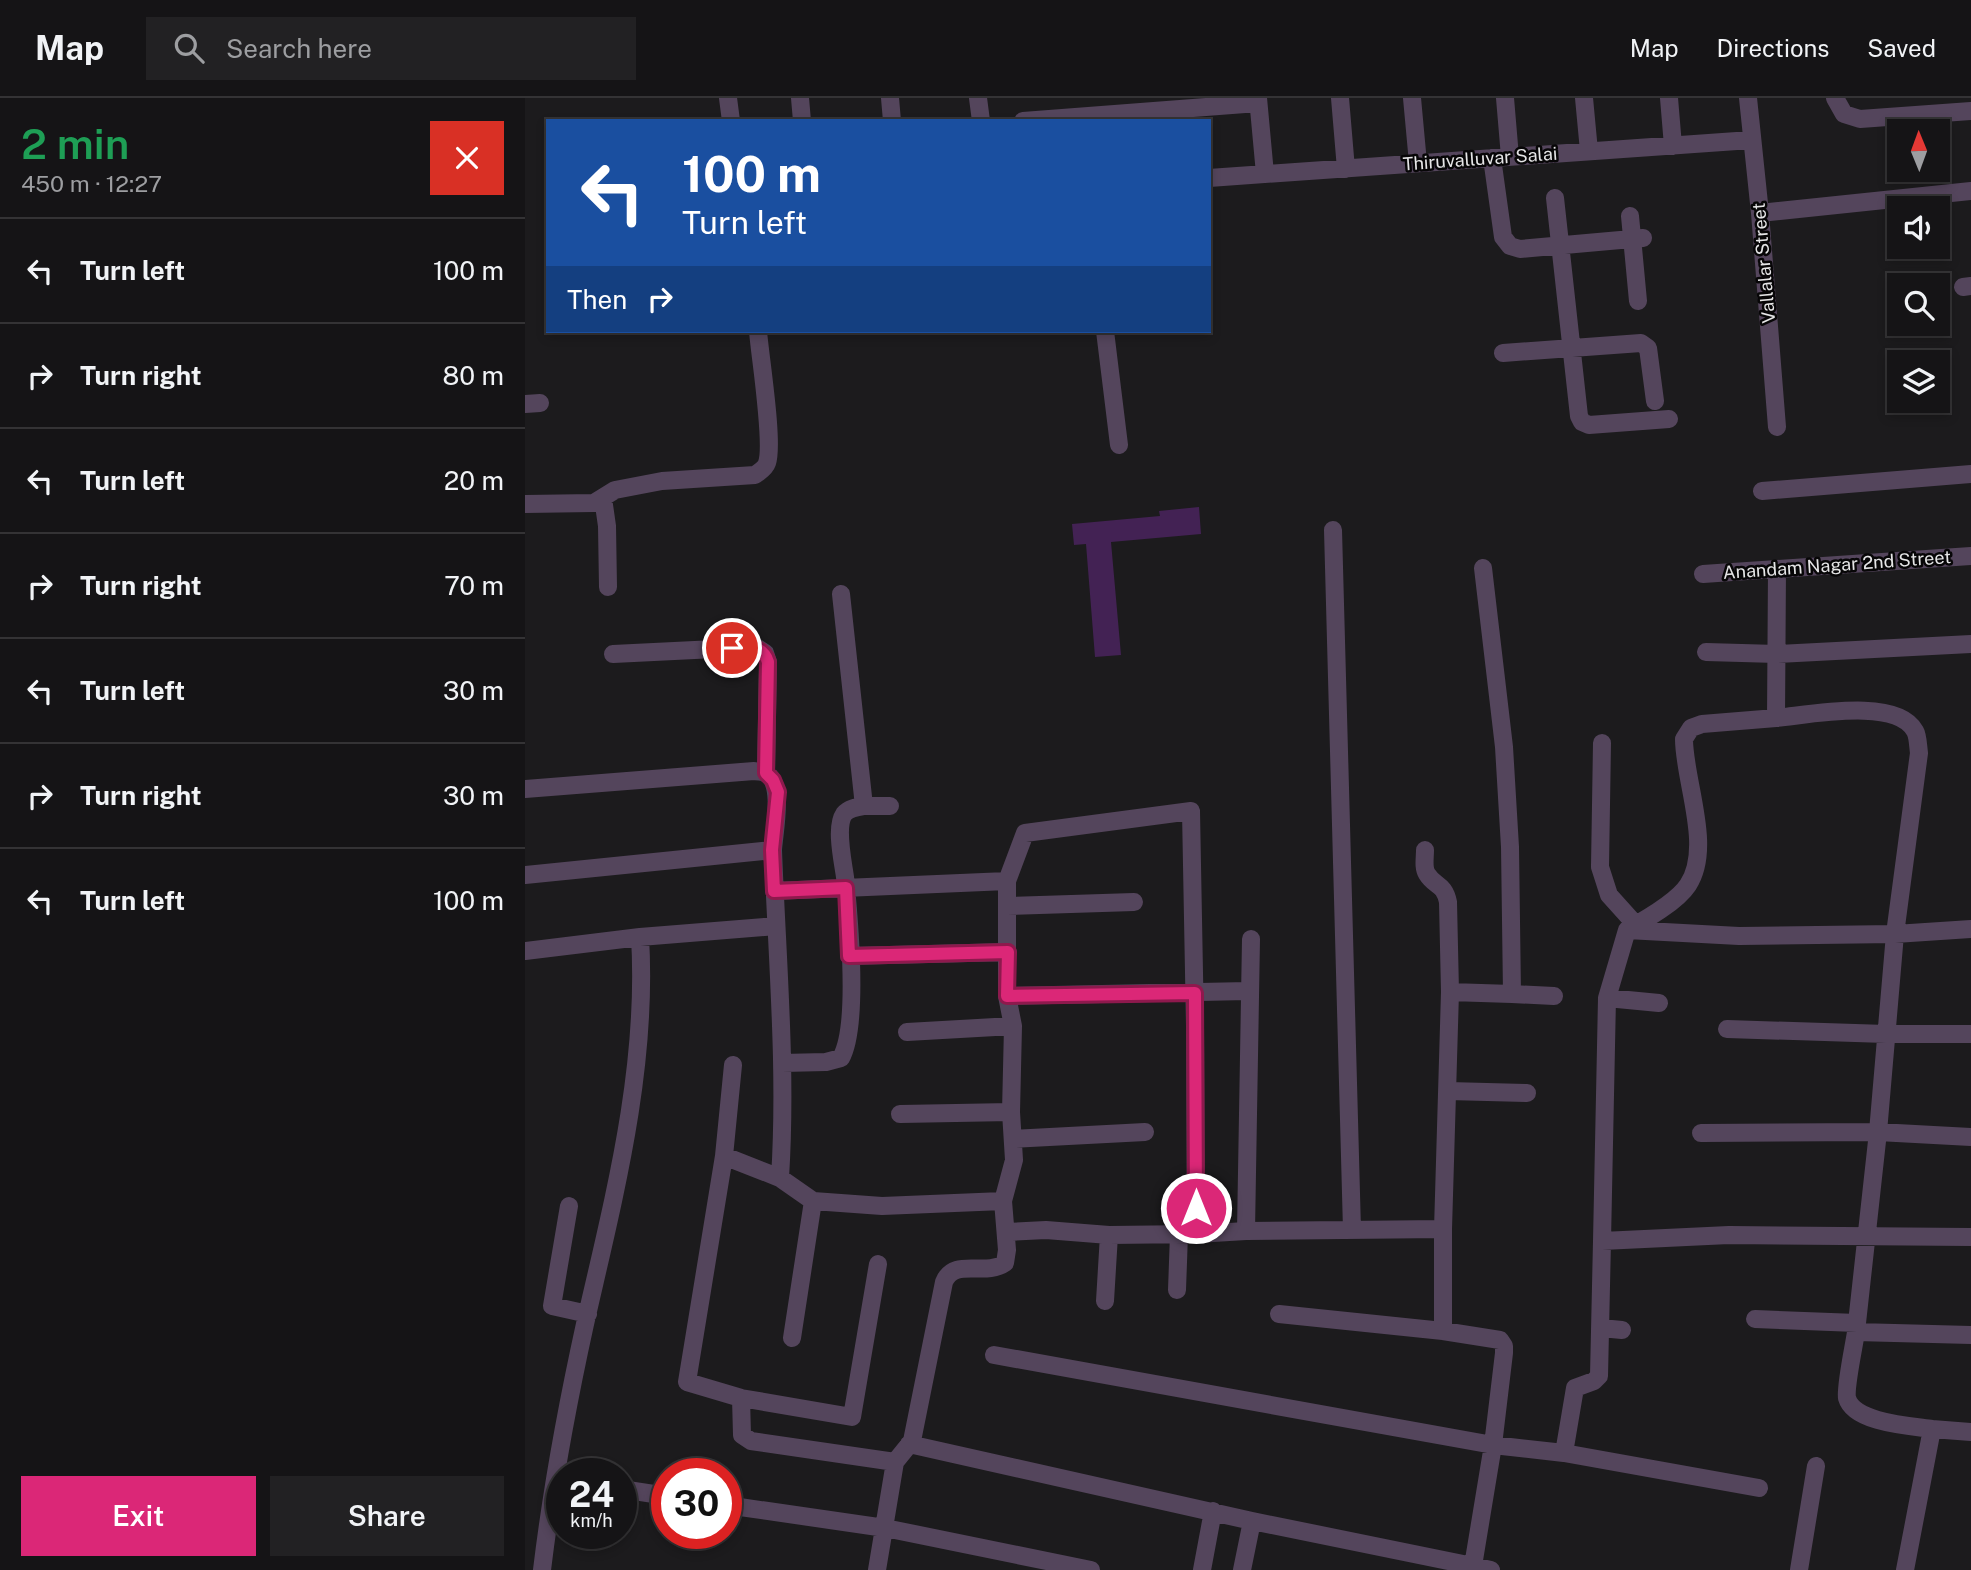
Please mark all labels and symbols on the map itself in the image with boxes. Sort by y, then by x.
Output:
north arrow [1887,119,1949,182]
street label: Thiruvalluvar Salai [1402,143,1558,174]
street label: Vallalar Street [1748,202,1779,324]
street label: Anandam Nagar 2nd Street [1722,546,1952,583]
pin [702,618,762,678]
position arrow [1159,1171,1233,1245]
speed limit sign: 30 [651,1458,742,1549]

